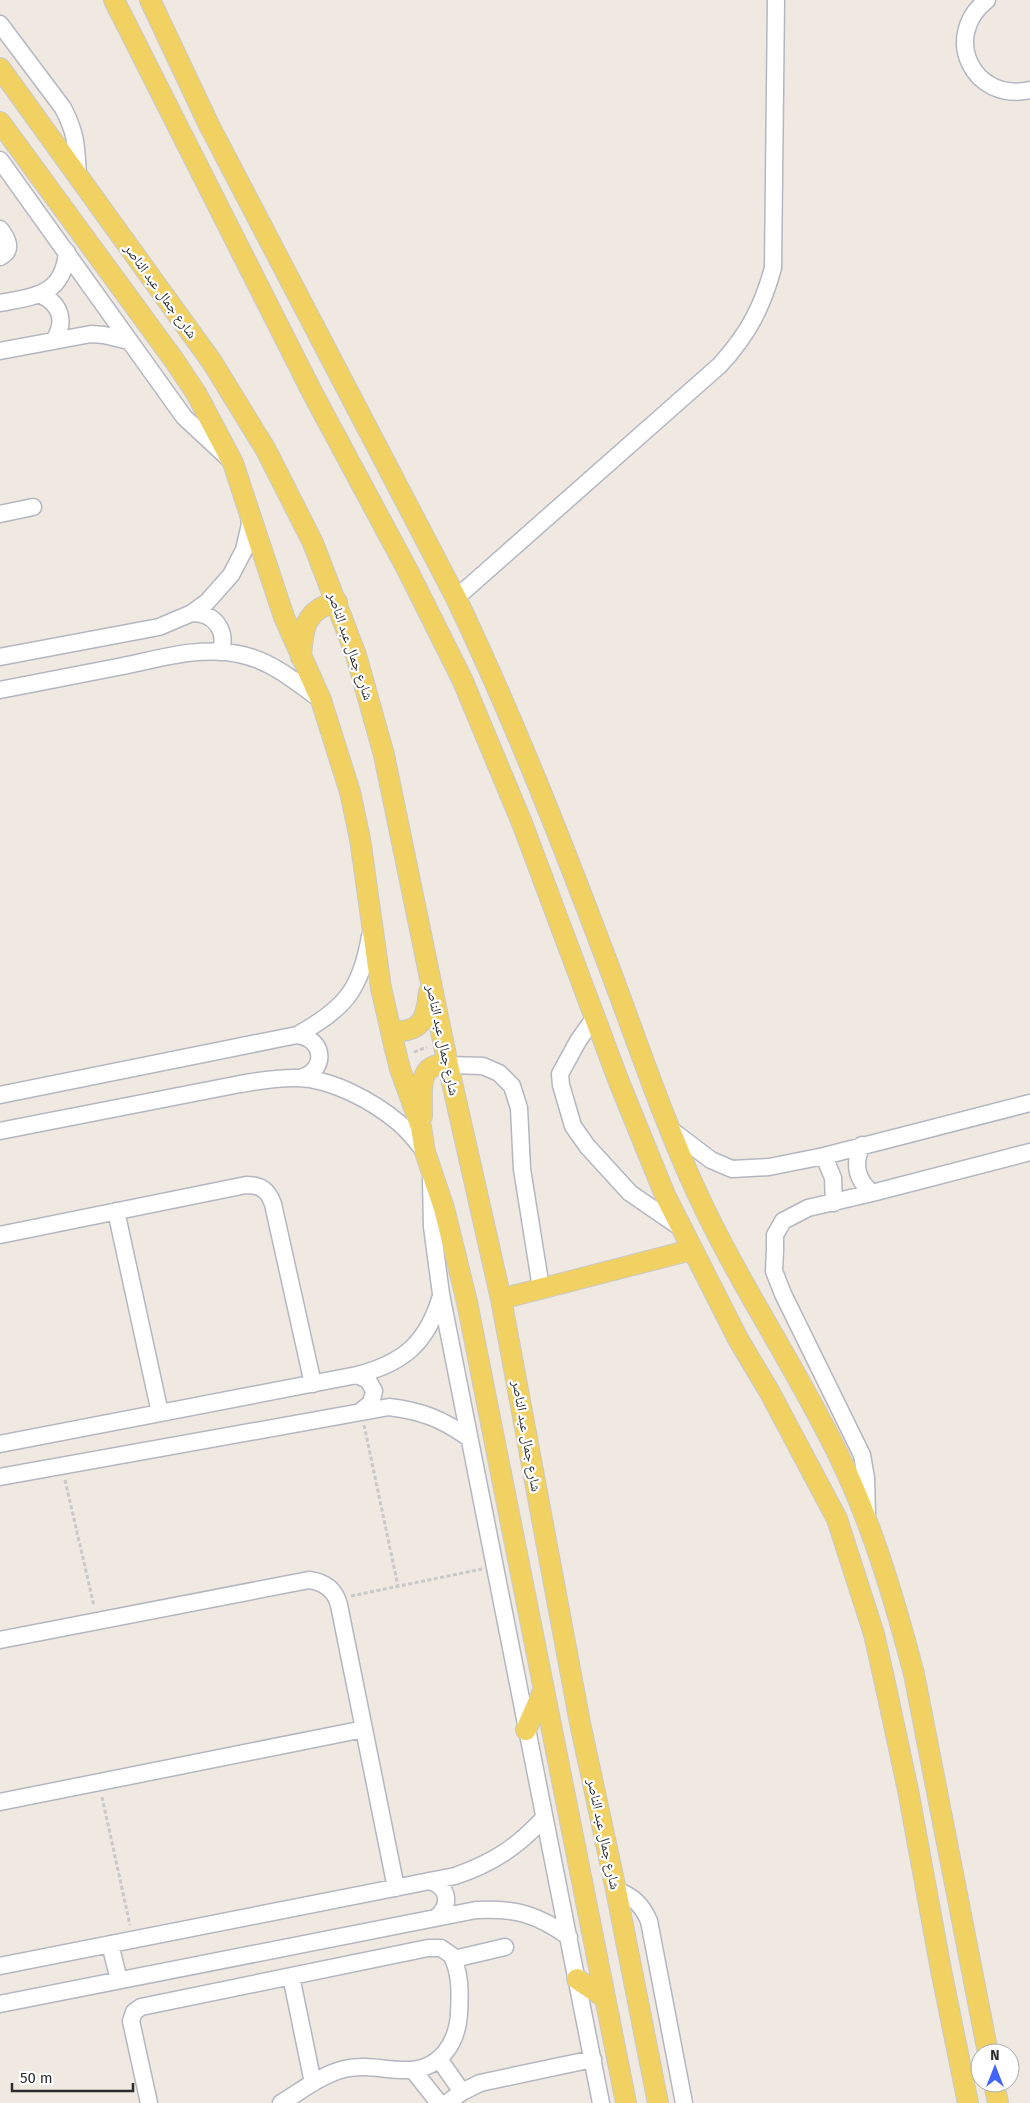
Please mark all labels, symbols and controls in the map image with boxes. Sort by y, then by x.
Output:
street label: شارع جمال عبد الناصر [119,240,201,342]
street label: شارع جمال عبد الناصر [323,589,377,703]
street label: شارع جمال عبد الناصر [421,982,463,1097]
street label: شارع جمال عبد الناصر [507,1378,545,1493]
street label: شارع جمال عبد الناصر [582,1776,624,1891]
north arrow [970,2043,1020,2093]
text: N [990,2047,1000,2064]
scale bar [12,2060,134,2092]
text: 50 m [20,2069,53,2087]

